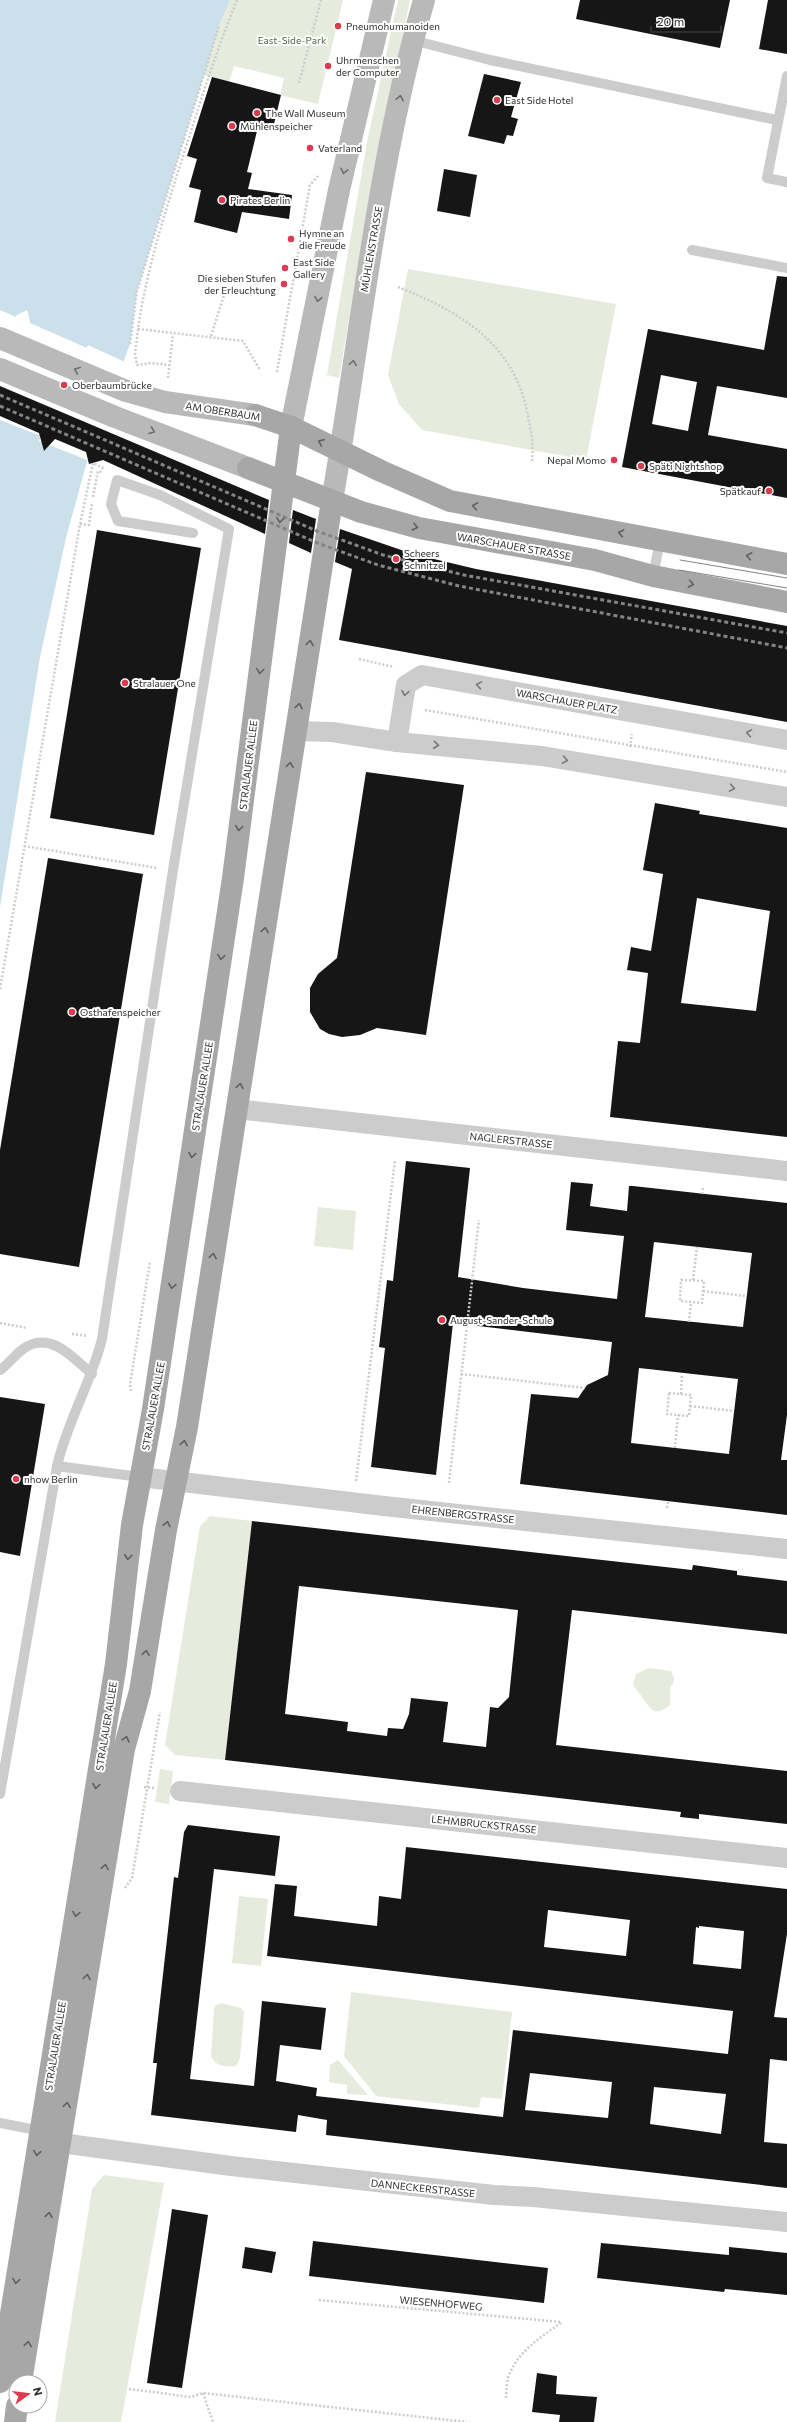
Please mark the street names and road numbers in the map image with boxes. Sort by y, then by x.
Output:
street label: MÜHLENSTRASSE [358,205,384,293]
street label: AM OBERBAUM [185,399,261,423]
street label: WARSCHAUER STRASSE [456,530,572,562]
street label: WARSCHAUER PLATZ [515,686,619,716]
street label: STRALAUER ALLEE [237,719,259,810]
street label: STRALAUER ALLEE [189,1040,215,1131]
street label: NAGLERSTRASSE [469,1130,553,1150]
street label: STRALAUER ALLEE [139,1361,167,1451]
street label: EHRENBERGSTRASSE [411,1503,515,1525]
street label: STRALAUER ALLEE [93,1680,119,1771]
street label: LEHMBRUCKSTRASSE [431,1812,537,1836]
street label: STRALAUER ALLEE [42,2000,68,2091]
street label: DANNECKERSTRASSE [370,2177,476,2199]
street label: WIESENHOFWEG [399,2293,483,2313]

